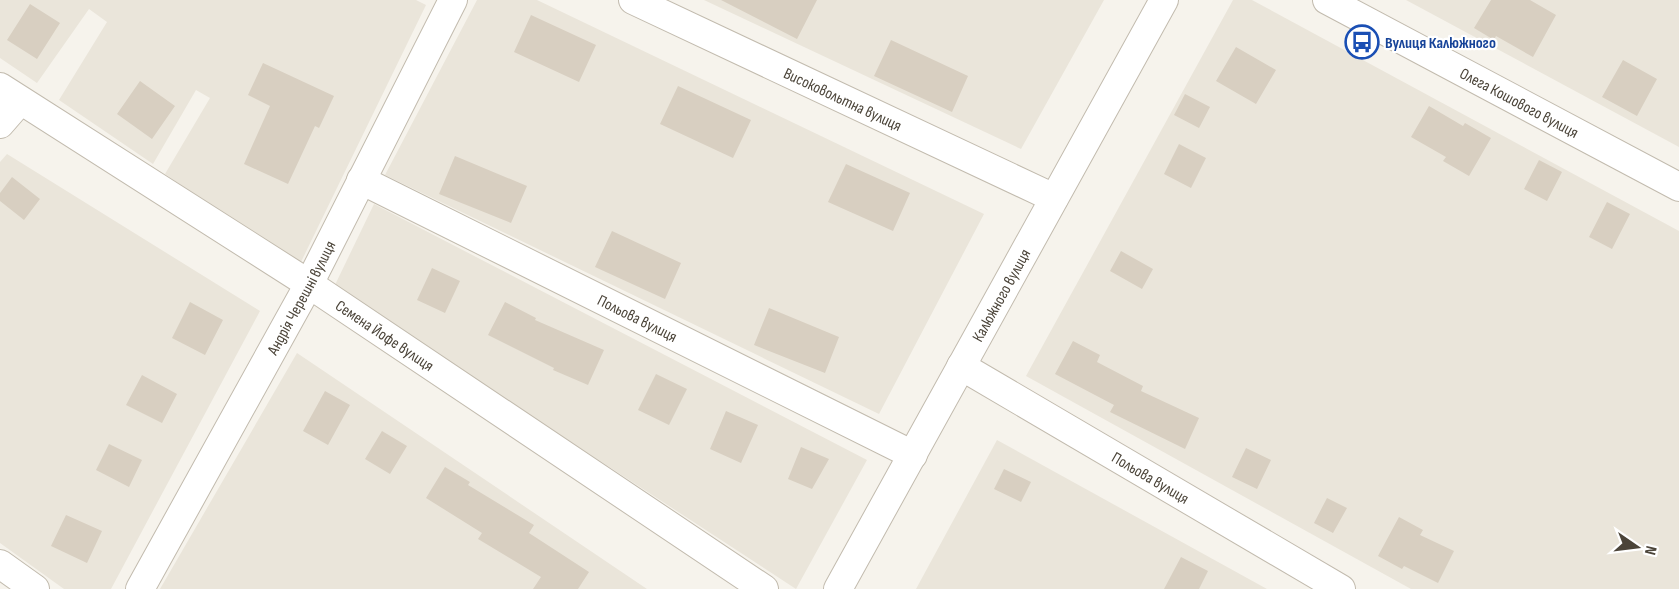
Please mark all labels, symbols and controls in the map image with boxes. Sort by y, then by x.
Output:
bus stop icon: Вулиця Калюжного [1344,24,1380,60]
place label: Вулиця Калюжного [1385,34,1496,53]
street label: Високовольтна вулиця [780,64,904,136]
street label: Олега Кошового вулиця [1456,64,1581,143]
street label: Андрія Черешні вулиця [263,238,340,359]
street label: Калюжного вулиця [969,246,1035,345]
street label: Польова вулиця [594,291,680,347]
street label: Семена Йофе вулиця [331,297,437,376]
street label: Польова вулиця [1108,449,1192,509]
north arrow [1607,517,1667,577]
text: N [1640,544,1660,557]

